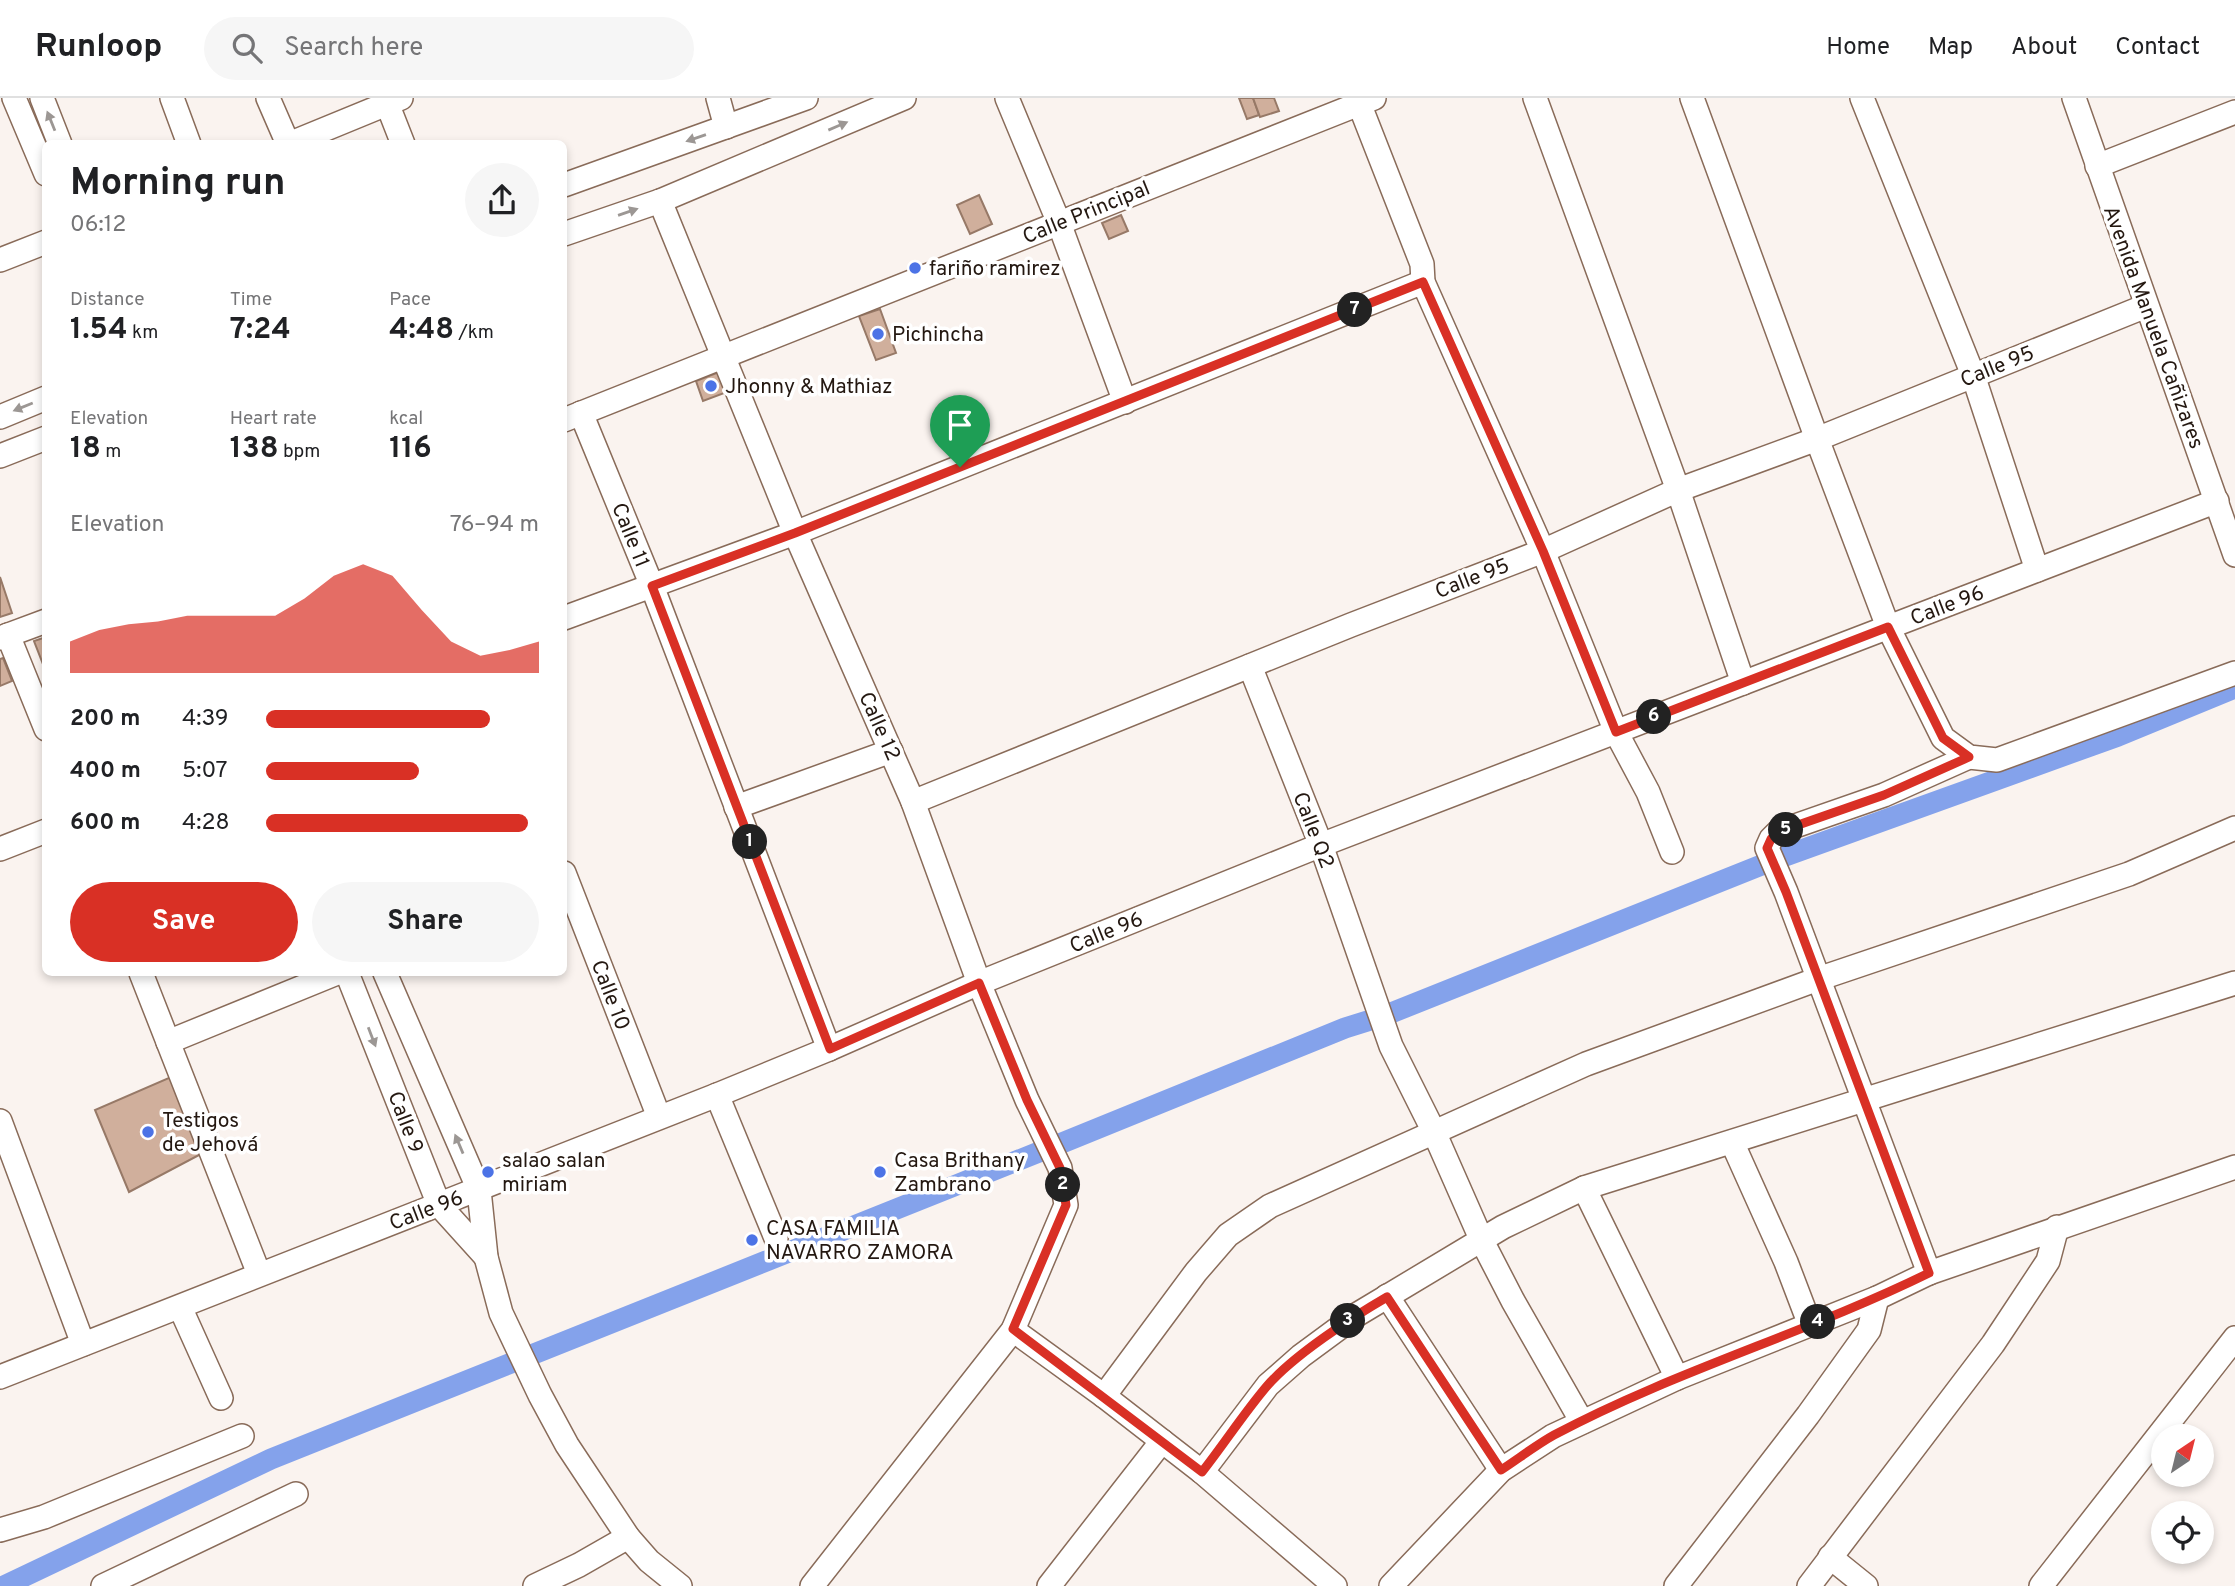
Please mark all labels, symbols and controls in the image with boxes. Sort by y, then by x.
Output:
search box [204,17,694,80]
text: Runloop [35,27,162,69]
icon: search [228,29,266,67]
text: Search here [284,32,423,65]
text: Home [1826,33,1890,63]
text: Map [1928,33,1973,63]
text: About [2011,33,2077,63]
text: Contact [2115,33,2200,63]
one-way arrow [46,110,57,131]
one-way arrow [828,120,849,131]
one-way arrow [685,133,706,144]
text: Morning run [70,160,286,209]
button: share [465,163,539,237]
street label: Calle Principal [1019,176,1154,251]
street label: Avenida Manuela Cañizares [2096,202,2209,453]
one-way arrow [618,206,639,217]
text: 06:12 [70,211,126,240]
place label: fariño ramirez [929,256,1061,283]
marker: fariño ramirez [907,260,923,276]
text: Distance [70,288,145,312]
text: Time [230,288,272,312]
text: Pace [389,288,431,312]
pin: 7 [1338,292,1372,328]
text: 7 [1349,297,1360,321]
text: 1.54 [70,312,128,349]
text: 7:24 [230,312,291,349]
text: 4:48 [389,312,454,349]
text: km [128,321,158,345]
text: /km [454,321,494,345]
place label: Pichincha [892,322,984,349]
marker: Pichincha [870,326,886,342]
street label: Calle 95 [1957,340,2039,394]
place label: Jhonny & Mathiaz [725,374,893,401]
marker: Jhonny & Mathiaz [703,378,719,394]
pin [930,395,990,467]
one-way arrow [12,402,33,413]
icon: arrive [941,406,979,444]
text: Elevation [70,407,148,431]
text: Heart rate [230,407,317,431]
text: kcal [389,407,423,431]
text: 18 [70,431,101,468]
text: 138 [230,431,279,468]
text: 116 [389,431,432,468]
text: m [101,440,121,464]
text: bpm [279,440,320,464]
street label: Calle 11 [604,499,655,572]
text: Elevation [70,511,165,540]
text: 76–94 m [450,511,539,540]
street label: Calle 95 [1432,553,1514,606]
street label: Calle 96 [1907,580,1988,633]
street label: Calle 12 [852,688,906,765]
pin: 6 [1636,700,1672,734]
text: 6 [1648,704,1659,728]
text: 200 m [70,705,140,734]
text: 4:39 [182,705,229,734]
text: 400 m [70,757,141,786]
text: 5:07 [182,757,228,786]
street label: Calle Q2 [1286,788,1340,873]
text: 600 m [70,809,140,838]
text: 4:28 [182,809,230,838]
pin: 5 [1768,812,1803,848]
text: 5 [1780,817,1791,841]
pin: 1 [732,824,768,860]
text: 1 [746,829,753,853]
button: Save [70,882,298,962]
button: Share [312,882,539,962]
street label: Calle 96 [1066,906,1147,960]
street label: Calle 10 [584,957,635,1035]
one-way arrow [367,1026,378,1047]
street label: Calle 9 [380,1088,429,1157]
place label: Testigos de Jehová [162,1108,258,1159]
marker: Testigos de Jehová [140,1124,156,1140]
one-way arrow [453,1134,464,1155]
place label: salao salan miriam [502,1148,606,1199]
place label: Casa Brithany Zambrano [894,1148,1025,1199]
marker: salao salan miriam [480,1164,496,1180]
marker: Casa Brithany Zambrano [872,1164,888,1180]
pin: 2 [1046,1168,1080,1202]
text: 2 [1057,1172,1068,1196]
street label: Calle 96 [386,1185,467,1238]
place label: CASA FAMILIA NAVARRO ZAMORA [766,1216,954,1267]
marker: CASA FAMILIA NAVARRO ZAMORA [744,1232,760,1248]
pin: 3 [1330,1304,1366,1338]
pin: 4 [1800,1304,1836,1340]
text: 3 [1342,1308,1353,1332]
text: 4 [1811,1309,1824,1333]
north arrow [2151,1424,2214,1488]
map controls [2151,1424,2214,1564]
button: locate [2151,1501,2214,1564]

